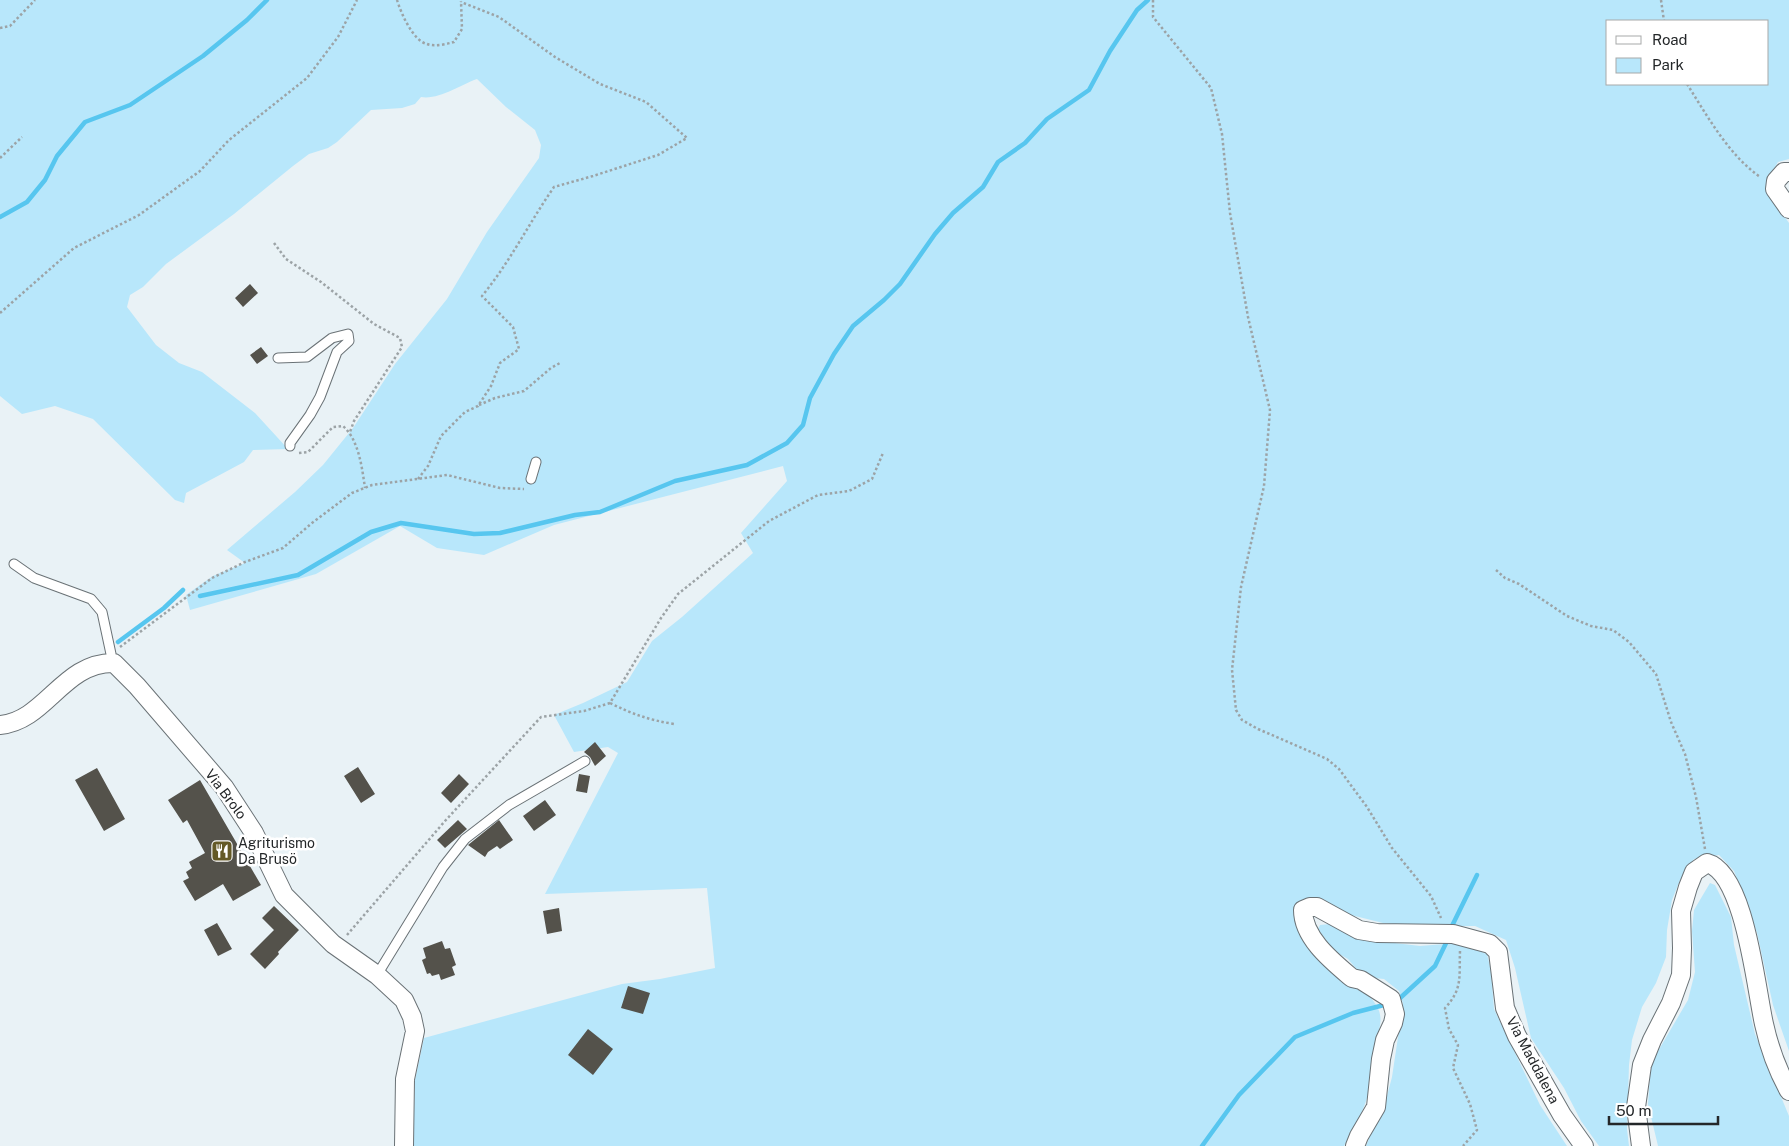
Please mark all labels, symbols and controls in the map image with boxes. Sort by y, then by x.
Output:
legend [1606,20,1769,85]
text: Road [1652,31,1688,48]
text: Park [1652,56,1684,73]
street label: Via Brolo [202,766,250,822]
place label: Agriturismo Da Brusö [238,835,315,867]
restaurant icon: Agriturismo Da Brusö [210,839,234,863]
street label: Via Maddalena [1503,1014,1563,1106]
scale bar [1609,1094,1718,1126]
text: 50 m [1616,1102,1651,1119]

